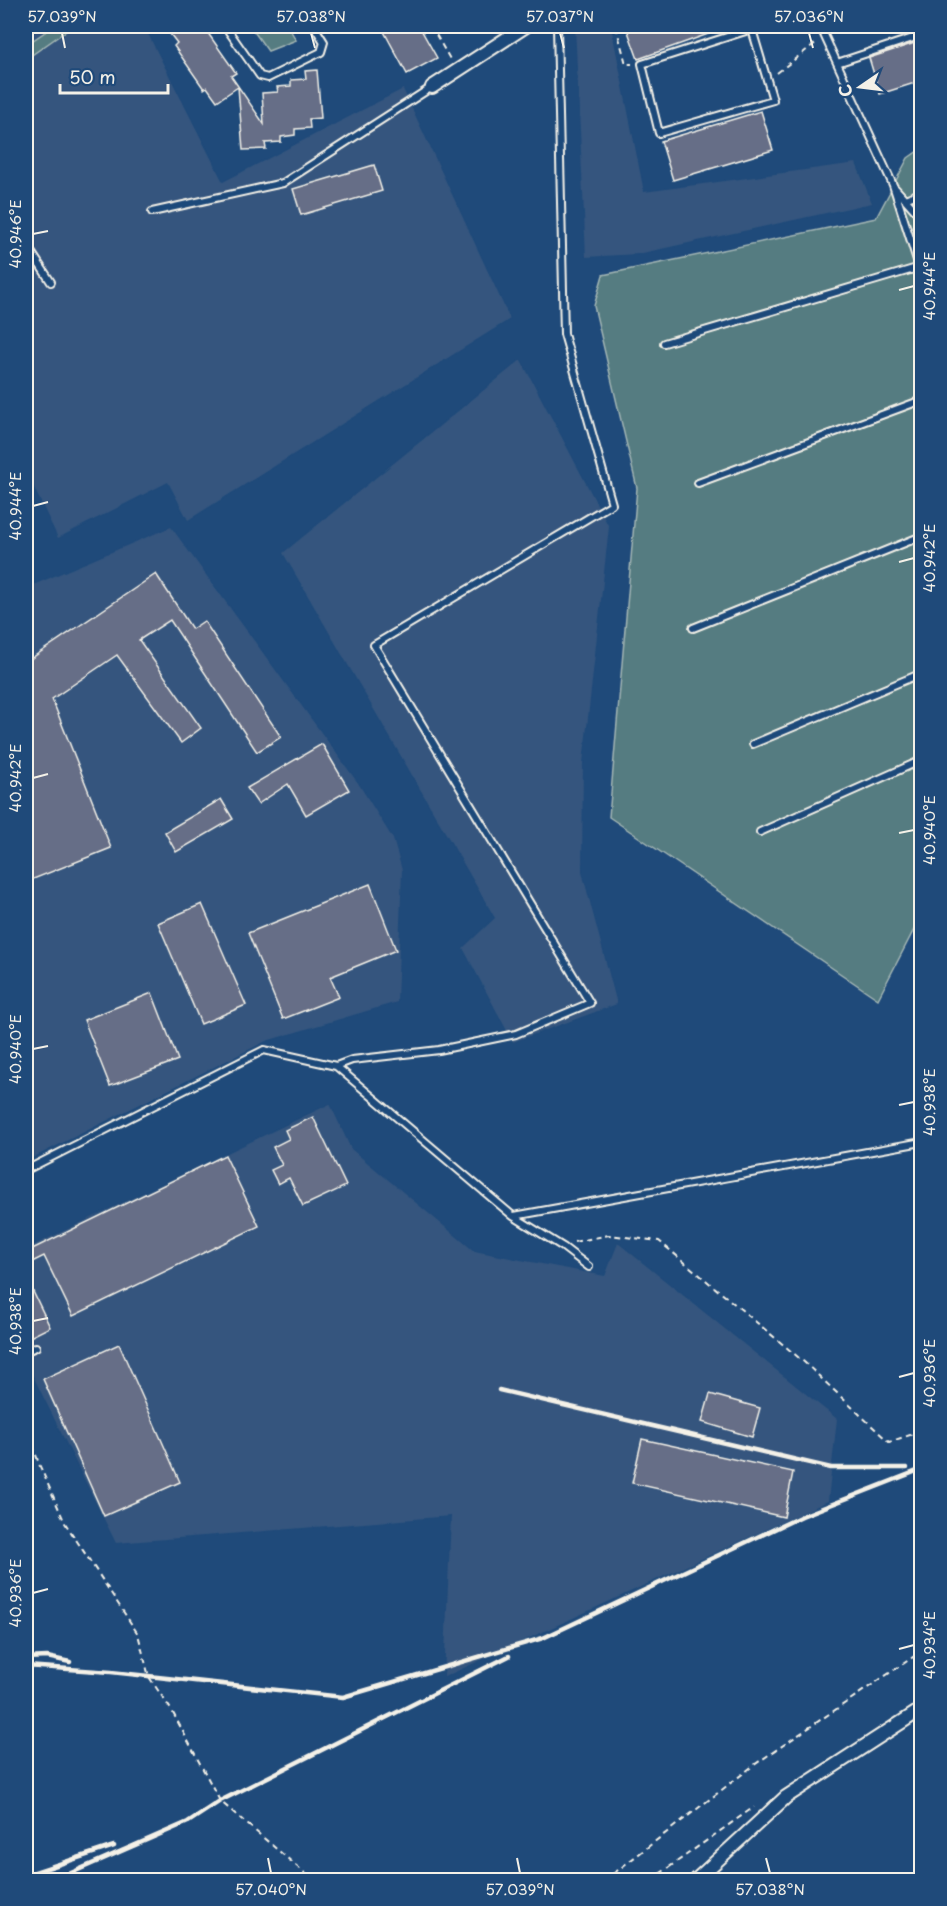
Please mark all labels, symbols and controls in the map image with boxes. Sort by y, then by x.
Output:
text: 57.039°N [27,4,97,27]
text: 57.038°N [276,4,346,27]
text: 57.037°N [526,4,594,27]
text: 57.036°N [774,4,844,27]
scale bar [60,57,168,95]
north arrow [830,57,890,117]
text: 50 m [69,63,116,90]
text: С [831,82,858,100]
text: 40.946°E [3,199,26,269]
text: 40.944°E [917,252,940,320]
text: 40.944°E [3,472,26,540]
text: 40.942°E [917,524,940,592]
text: 40.942°E [3,744,26,812]
text: 40.940°E [917,795,940,865]
text: 40.940°E [3,1014,26,1084]
text: 40.938°E [917,1068,940,1136]
text: 40.938°E [3,1287,26,1355]
text: 40.936°E [917,1339,940,1407]
text: 40.936°E [3,1559,26,1627]
text: 40.934°E [917,1611,940,1679]
text: 57.040°N [235,1877,307,1900]
text: 57.039°N [485,1877,555,1900]
text: 57.038°N [735,1877,805,1900]

